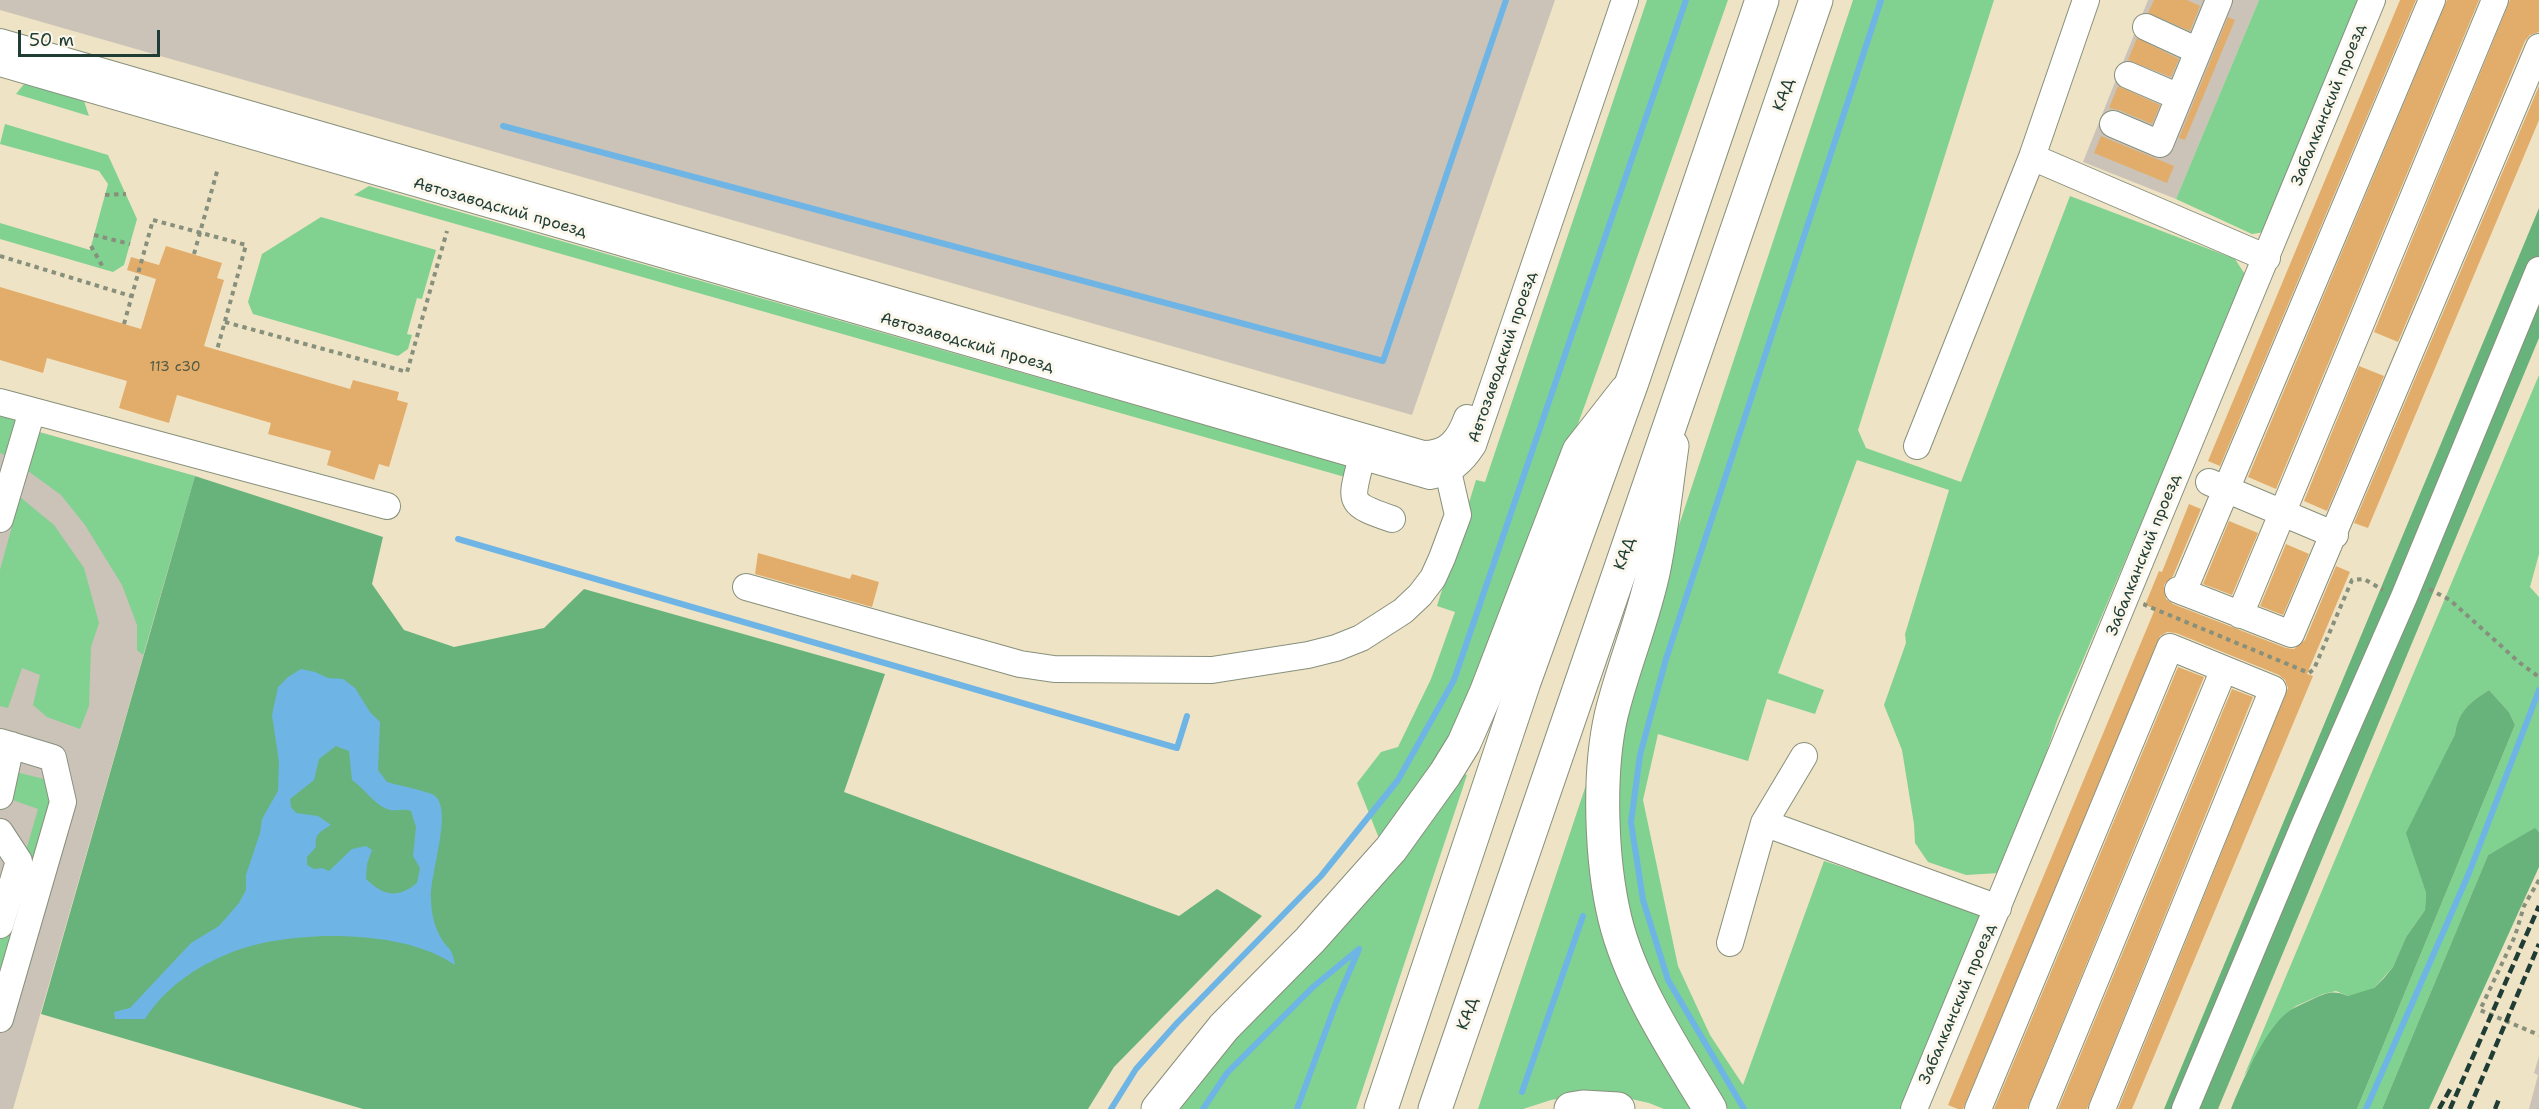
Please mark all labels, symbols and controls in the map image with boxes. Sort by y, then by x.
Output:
scale bar [21,18,164,56]
street label: Забалканский проезд [2288,21,2370,189]
text: 50 m [29,28,74,52]
street label: КАД [1770,76,1798,114]
street label: Автозаводский проезд [411,174,589,242]
street label: Автозаводский проезд [1465,269,1541,445]
street label: Автозаводский проезд [878,309,1056,377]
house number: 113 с30 [150,359,200,375]
street label: Забалканский проезд [2103,471,2185,639]
street label: КАД [1611,535,1639,573]
street label: Забалканский проезд [1915,921,2001,1087]
street label: КАД [1454,995,1482,1033]

